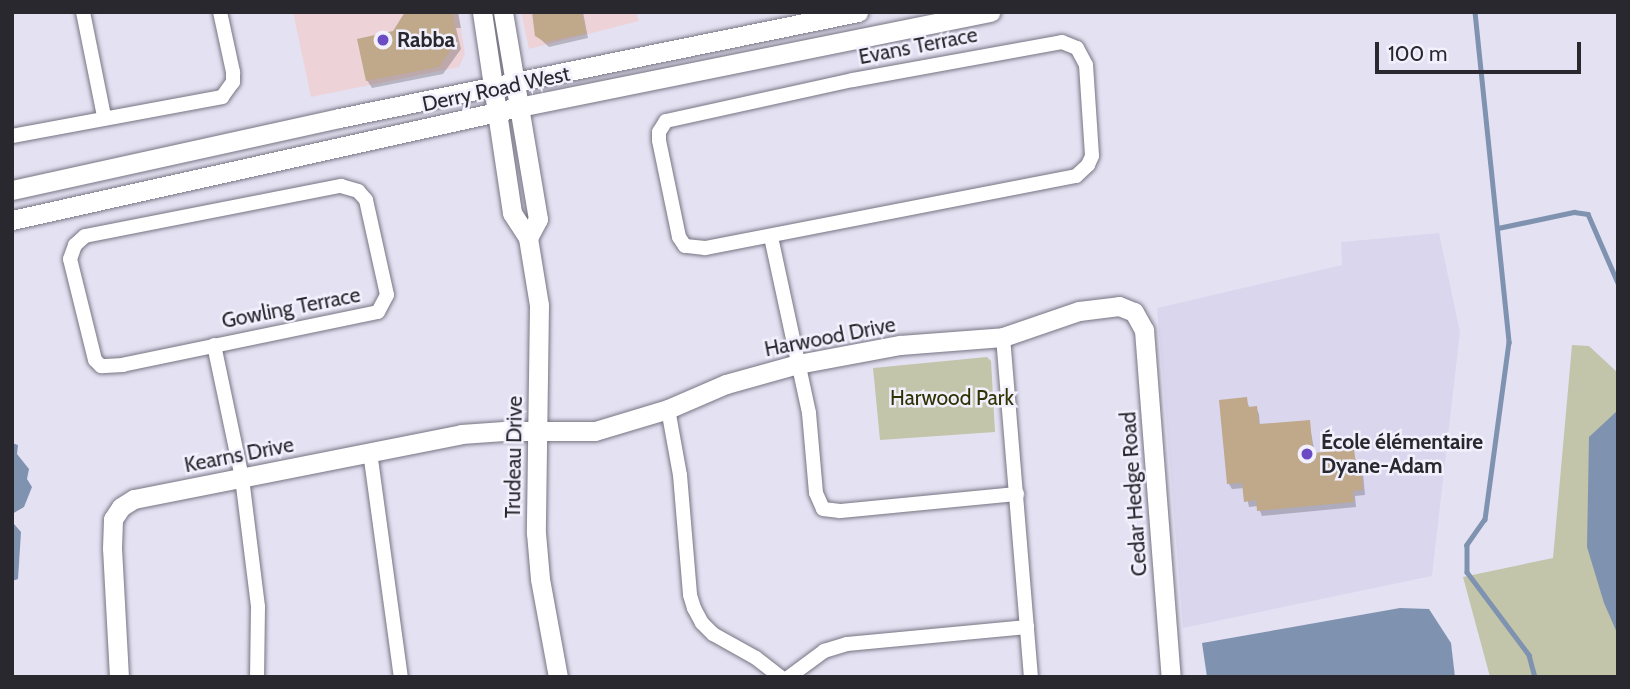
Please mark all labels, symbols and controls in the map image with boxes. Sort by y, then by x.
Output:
street label: Evans Terrace [857,22,979,70]
place label: Rabba [397,27,455,53]
scale bar [1378,28,1584,72]
marker: Rabba [375,32,391,48]
text: 100 m [1388,41,1447,66]
street label: Derry Road West [420,61,572,117]
street label: Gowling Terrace [220,282,362,334]
street label: Harwood Drive [762,312,898,362]
park label: Harwood Park [890,385,1014,411]
street label: Trudeau Drive [500,396,528,518]
street label: Cedar Hedge Road [1116,411,1152,577]
place label: École élémentaire Dyane-Adam [1321,429,1483,479]
street label: Kearns Drive [182,432,296,478]
marker: École élémentaire Dyane-Adam [1299,446,1315,462]

